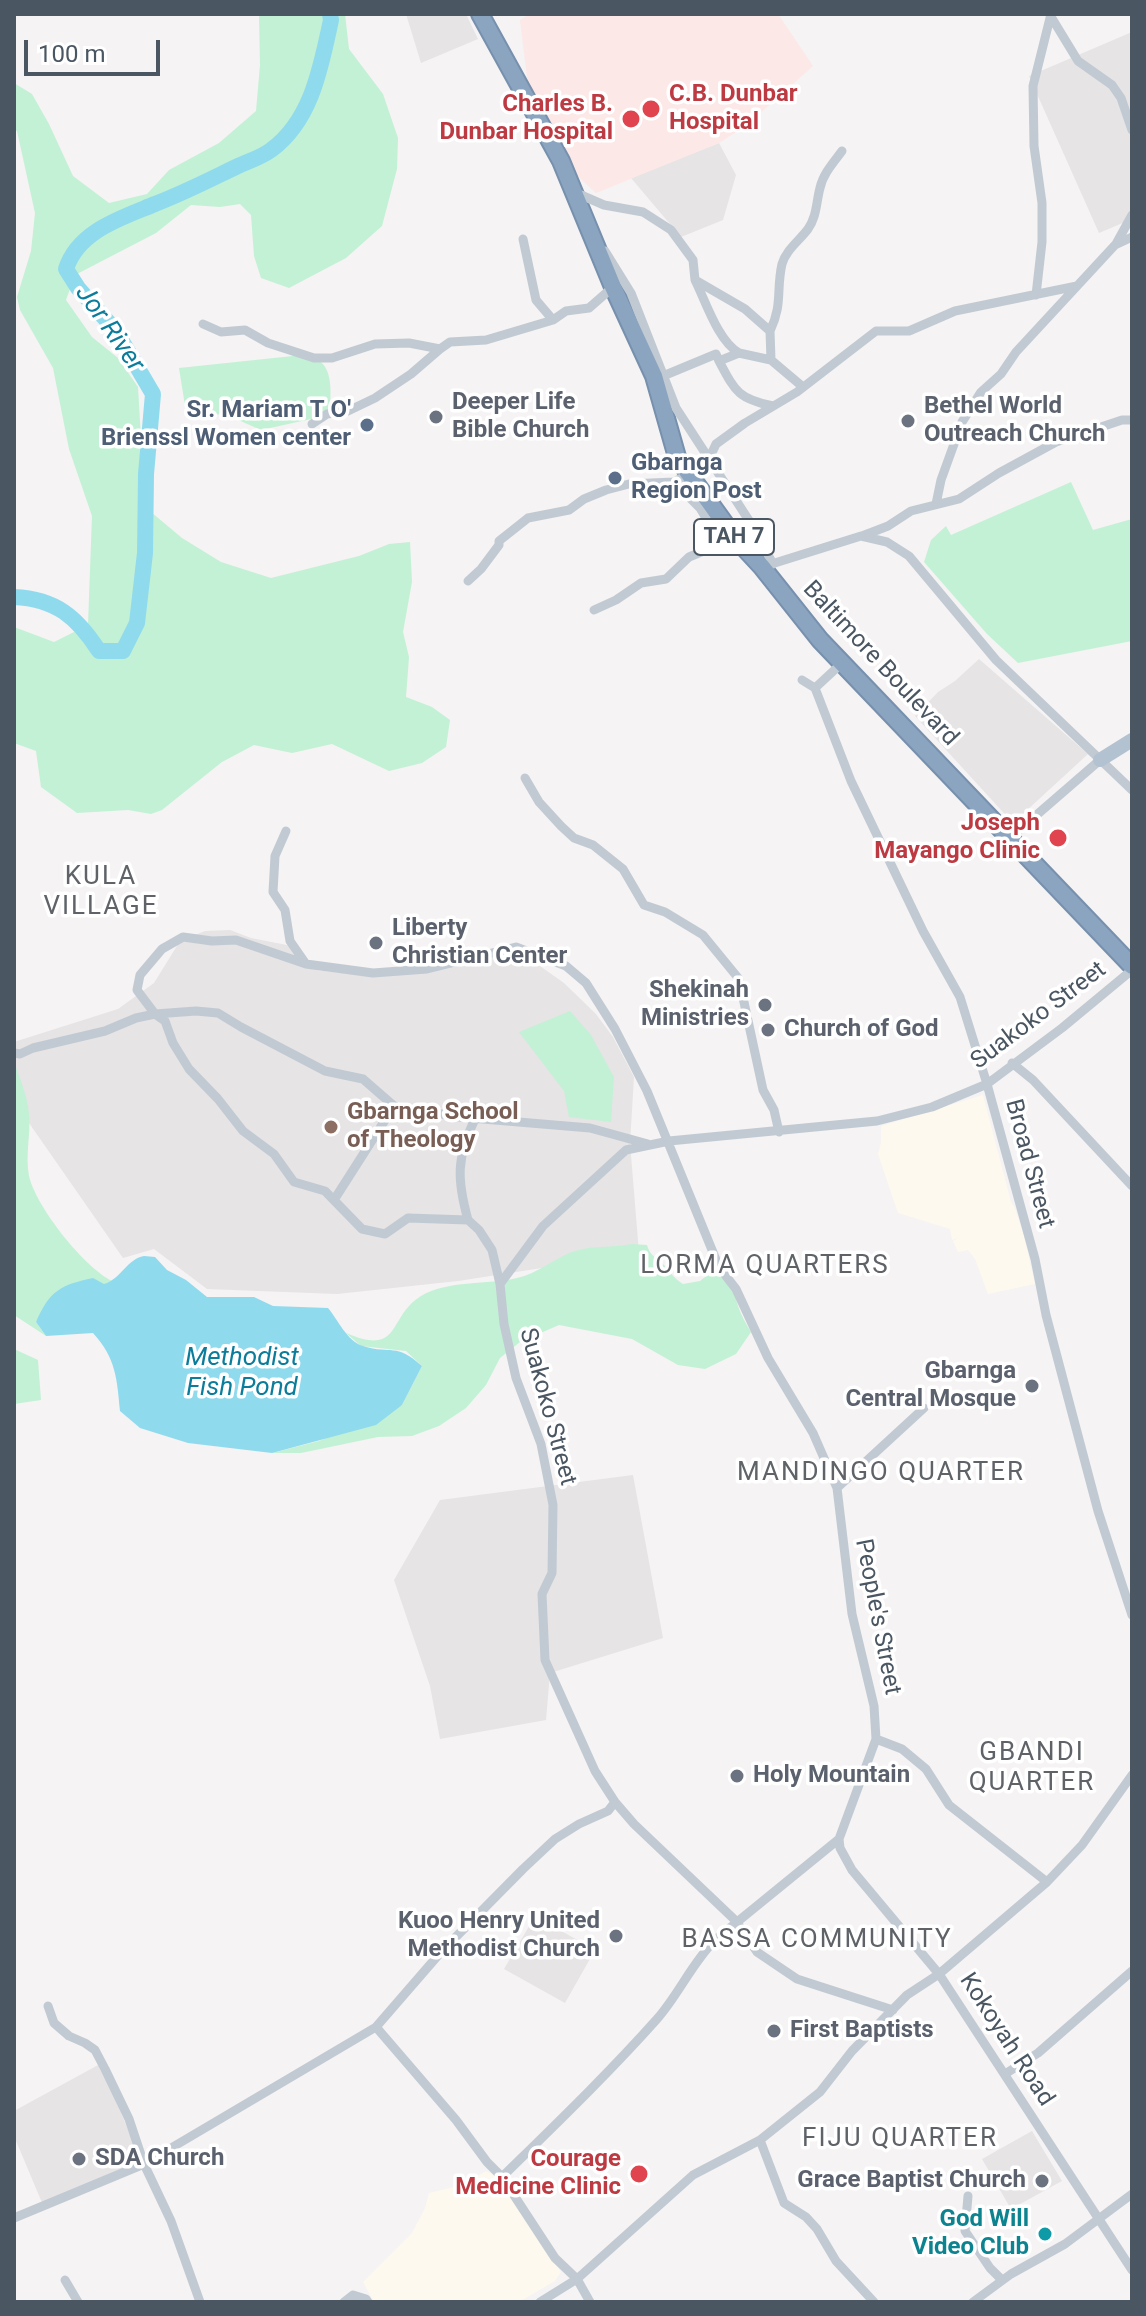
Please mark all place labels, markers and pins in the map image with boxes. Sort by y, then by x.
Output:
place label: C.B. Dunbar Hospital [669,81,798,137]
place label: Charles B. Dunbar Hospital [439,91,613,147]
marker: C.B. Dunbar Hospital [640,98,662,120]
marker: Charles B. Dunbar Hospital [620,108,642,130]
place label: Deeper Life Bible Church [452,389,590,445]
place label: Bethel World Outreach Church [924,393,1105,449]
place label: Sr. Mariam T O' Brienssl Women center [101,397,351,453]
marker: Deeper Life Bible Church [427,408,445,426]
marker: Bethel World Outreach Church [899,412,917,430]
marker: Sr. Mariam T O' Brienssl Women center [358,416,376,434]
place label: Gbarnga Region Post [631,450,762,506]
marker: Gbarnga Region Post [606,469,624,487]
place label: Joseph Mayango Clinic [874,810,1040,866]
marker: Joseph Mayango Clinic [1047,827,1069,849]
place label: Liberty Christian Center [392,915,567,971]
marker: Liberty Christian Center [367,934,385,952]
place label: Shekinah Ministries [641,977,749,1033]
marker: Shekinah Ministries [756,996,774,1014]
place label: Church of God [784,1016,939,1044]
marker: Church of God [759,1021,777,1039]
place label: Gbarnga School of Theology [347,1099,519,1155]
marker: Gbarnga School of Theology [322,1118,340,1136]
place label: Gbarnga Central Mosque [845,1358,1016,1414]
marker: Gbarnga Central Mosque [1023,1377,1041,1395]
place label: Holy Mountain [753,1762,910,1790]
marker: Holy Mountain [728,1767,746,1785]
place label: Kuoo Henry United Methodist Church [398,1908,600,1964]
marker: Kuoo Henry United Methodist Church [607,1927,625,1945]
place label: First Baptists [790,2017,934,2045]
marker: First Baptists [765,2022,783,2040]
place label: SDA Church [95,2145,224,2173]
place label: Courage Medicine Clinic [455,2146,621,2202]
marker: SDA Church [70,2150,88,2168]
marker: Courage Medicine Clinic [628,2163,650,2185]
place label: Grace Baptist Church [797,2167,1026,2195]
marker: Grace Baptist Church [1033,2172,1051,2190]
place label: God Will Video Club [912,2206,1029,2262]
marker: God Will Video Club [1036,2225,1054,2243]

